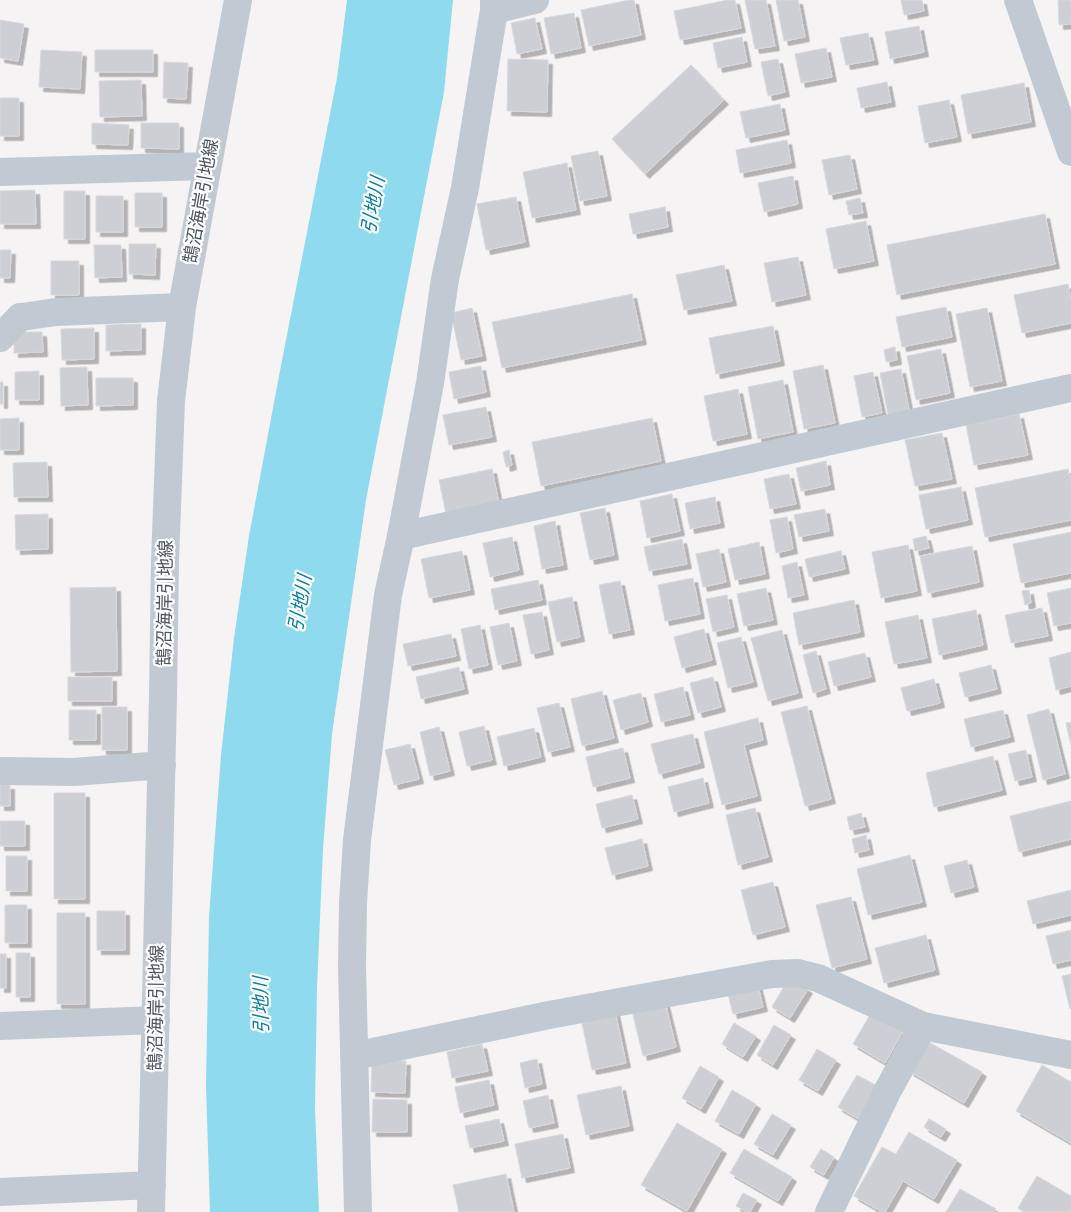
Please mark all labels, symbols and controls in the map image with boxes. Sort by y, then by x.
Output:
street label: 鵠沼海岸引地線 [180,137,222,265]
water label: 引地川 [358,173,389,235]
street label: 鵠沼海岸引地線 [154,540,176,666]
water label: 引地川 [285,571,316,633]
street label: 鵠沼海岸引地線 [145,945,167,1071]
water label: 引地川 [250,974,272,1034]

